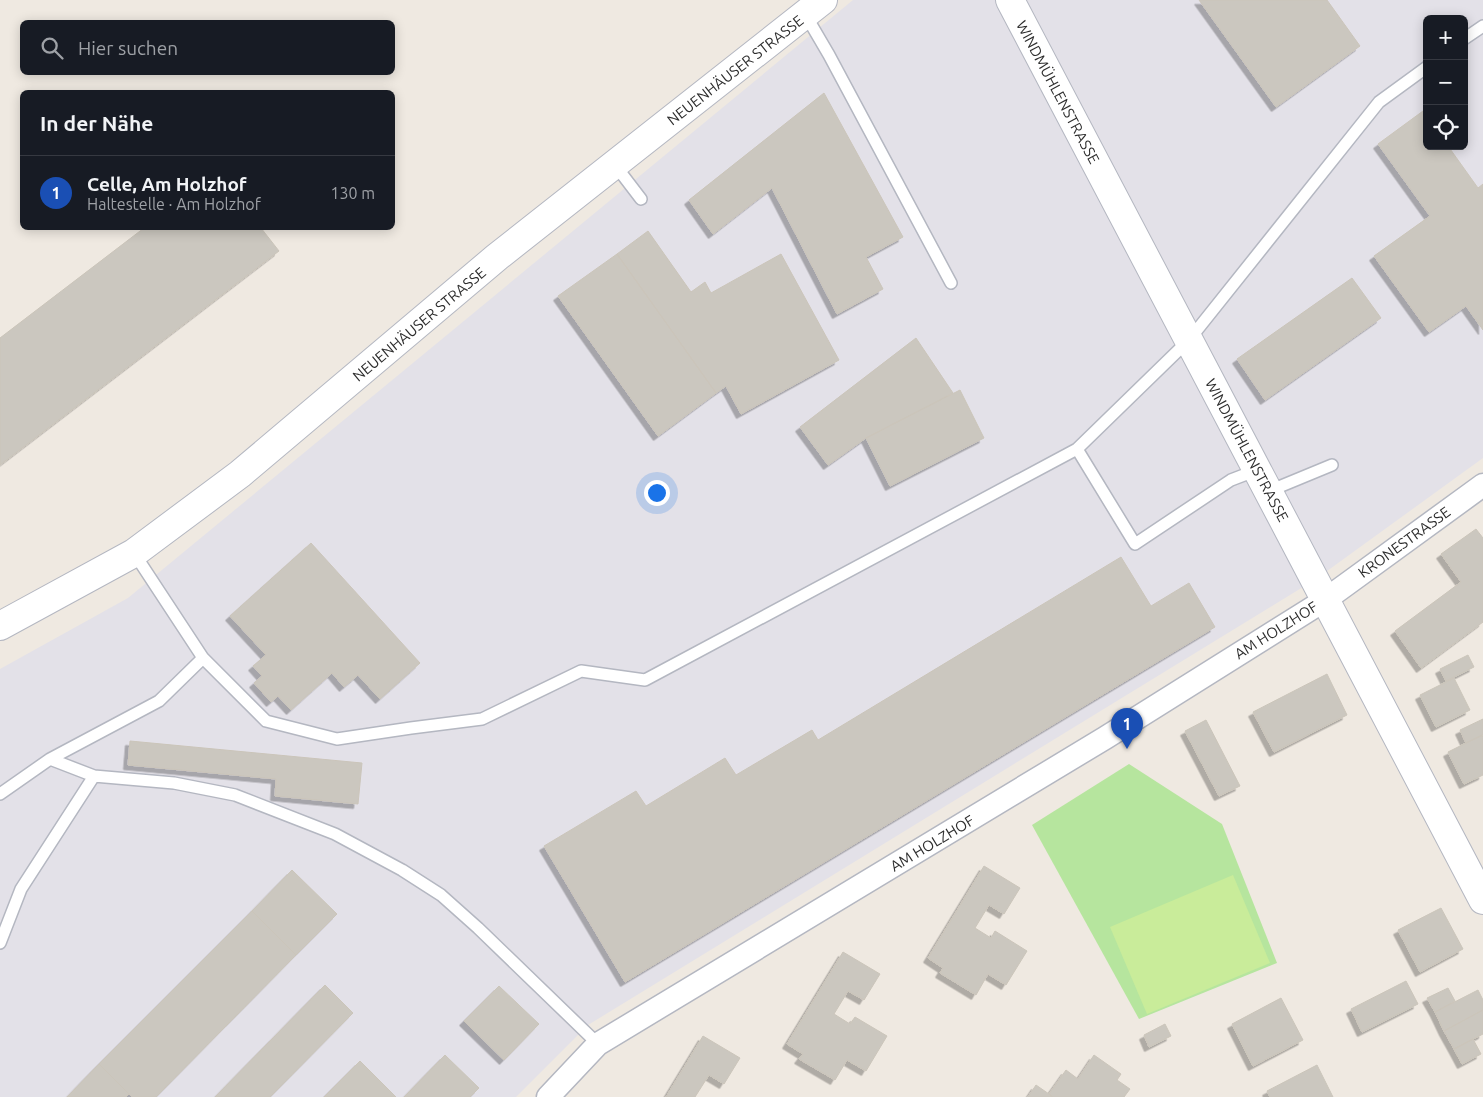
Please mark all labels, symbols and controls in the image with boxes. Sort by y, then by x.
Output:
street label: NEUENHÄUSER STRASSE [664,12,806,128]
map controls [1423,15,1468,150]
button: + [1423,15,1468,60]
street label: WINDMÜHLENSTRASSE [1013,18,1103,166]
search box [20,20,395,75]
icon: search [38,34,66,62]
text: Hier suchen [78,37,178,59]
button: − [1423,60,1468,105]
button: locate [1423,105,1468,150]
text: In der Nähe [40,111,153,135]
text: Celle, Am Holzhof [87,173,247,195]
text: 1 [51,184,61,202]
text: 130 m [330,184,375,202]
text: Haltestelle · Am Holzhof [87,195,261,213]
street label: NEUENHÄUSER STRASSE [349,264,489,384]
street label: WINDMÜHLENSTRASSE [1202,376,1292,524]
your location [644,480,670,506]
street label: KRONESTRASSE [1355,503,1453,581]
street label: AM HOLZHOF [1231,598,1321,662]
pin: 1 [1111,708,1143,749]
street label: AM HOLZHOF [887,811,977,875]

